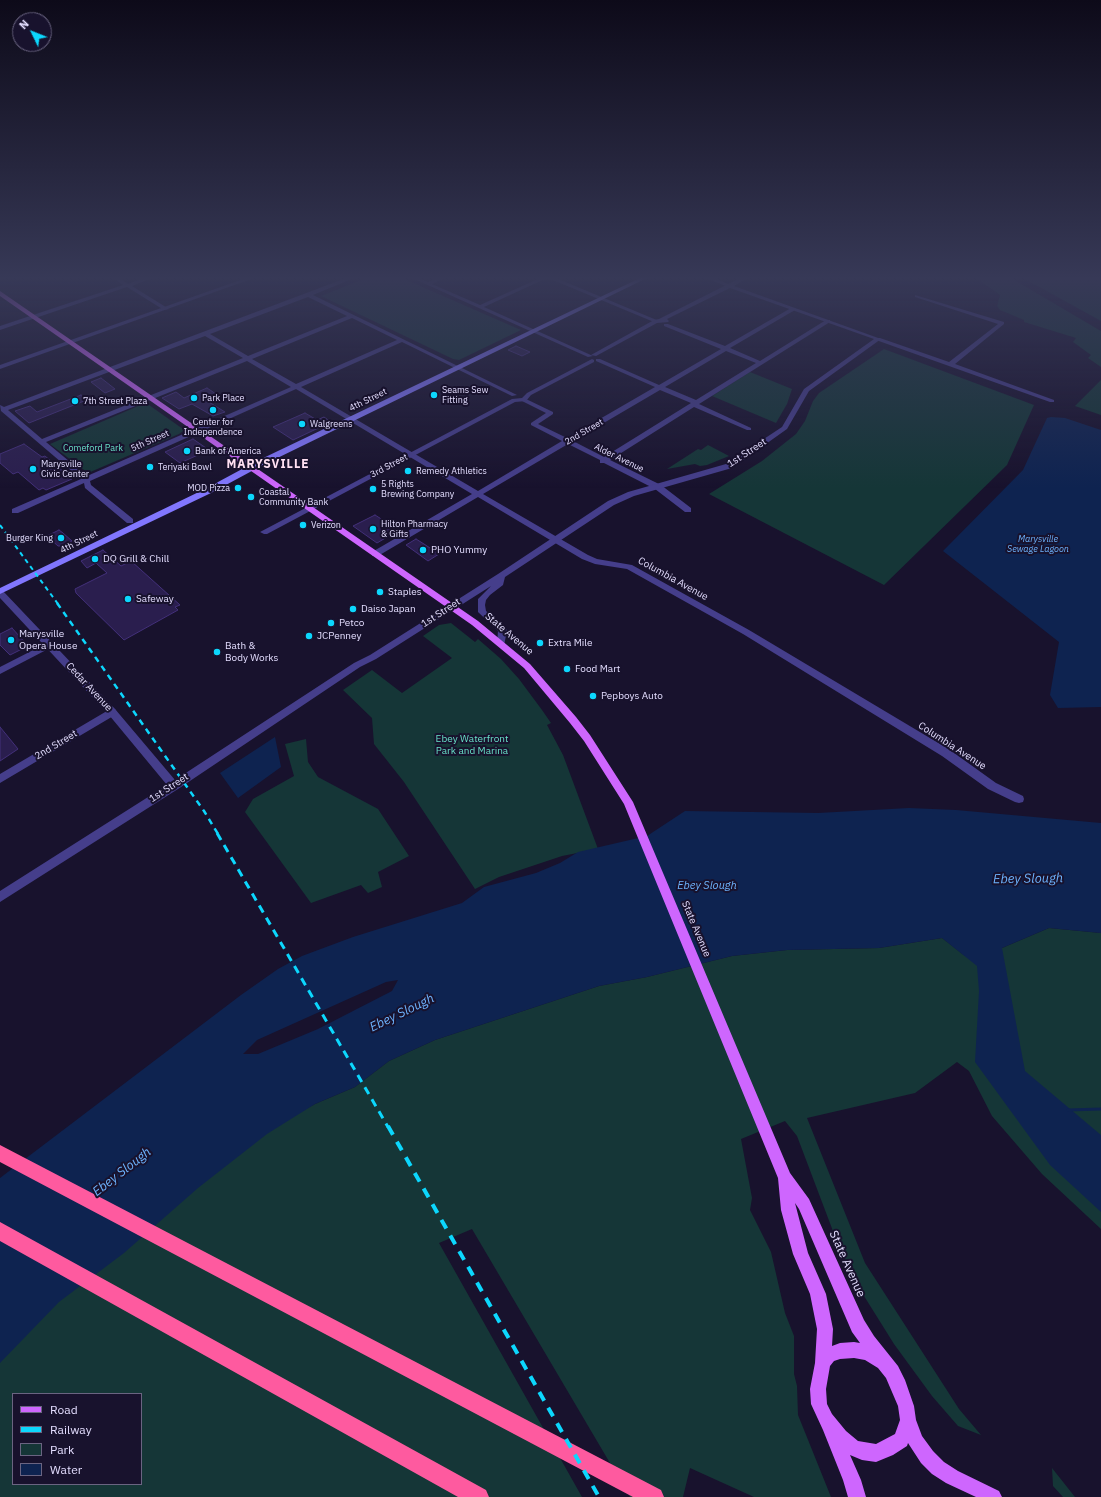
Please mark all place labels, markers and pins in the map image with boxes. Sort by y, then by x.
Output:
place label: Seams Sew Fitting [442,385,488,406]
marker: Seams Sew Fitting [429,390,439,400]
marker: Park Place [189,393,199,403]
place label: Park Place [202,393,244,403]
marker: 7th Street Plaza [70,396,80,406]
place label: 7th Street Plaza [83,396,147,406]
marker: Center for Independence [208,405,218,415]
place label: Center for Independence [184,417,242,438]
marker: Walgreens [297,419,307,429]
place label: Walgreens [310,419,353,429]
marker: Bank of America [182,446,192,456]
place label: Bank of America [195,446,261,456]
place label: Marysville Civic Center [41,459,89,480]
marker: Teriyaki Bowl [145,462,155,472]
place label: Teriyaki Bowl [158,462,212,472]
marker: Marysville Civic Center [28,464,38,474]
marker: Remedy Athletics [403,466,413,476]
place label: Remedy Athletics [416,466,487,476]
place label: 5 Rights Brewing Company [381,479,454,500]
place label: MOD Pizza [187,483,230,493]
marker: MOD Pizza [233,483,243,493]
marker: 5 Rights Brewing Company [368,484,378,494]
place label: Coastal Community Bank [259,487,328,508]
marker: Coastal Community Bank [246,492,256,502]
place label: Hilton Pharmacy & Gifts [381,519,448,540]
marker: Verizon [298,520,308,530]
place label: Verizon [311,520,341,530]
marker: Hilton Pharmacy & Gifts [368,524,378,534]
place label: Burger King [6,533,53,543]
marker: Burger King [56,533,66,543]
place label: PHO Yummy [431,544,487,556]
marker: PHO Yummy [418,545,428,555]
place label: DQ Grill & Chill [103,553,169,565]
marker: DQ Grill & Chill [90,554,100,564]
place label: Staples [388,586,422,598]
marker: Staples [375,587,385,597]
place label: Safeway [136,593,174,605]
marker: Safeway [123,594,133,604]
place label: Daiso Japan [361,603,416,615]
marker: Daiso Japan [348,604,358,614]
place label: Petco [339,617,364,629]
marker: Petco [326,618,336,628]
place label: Marysville Opera House [19,628,77,652]
place label: JCPenney [317,630,361,642]
marker: JCPenney [304,631,314,641]
marker: Marysville Opera House [6,635,16,645]
place label: Extra Mile [548,637,593,649]
marker: Extra Mile [535,638,545,648]
place label: Bath & Body Works [225,640,278,664]
marker: Bath & Body Works [212,647,222,657]
place label: Food Mart [575,663,620,675]
marker: Food Mart [562,664,572,674]
place label: Pepboys Auto [601,690,663,702]
marker: Pepboys Auto [588,691,598,701]

